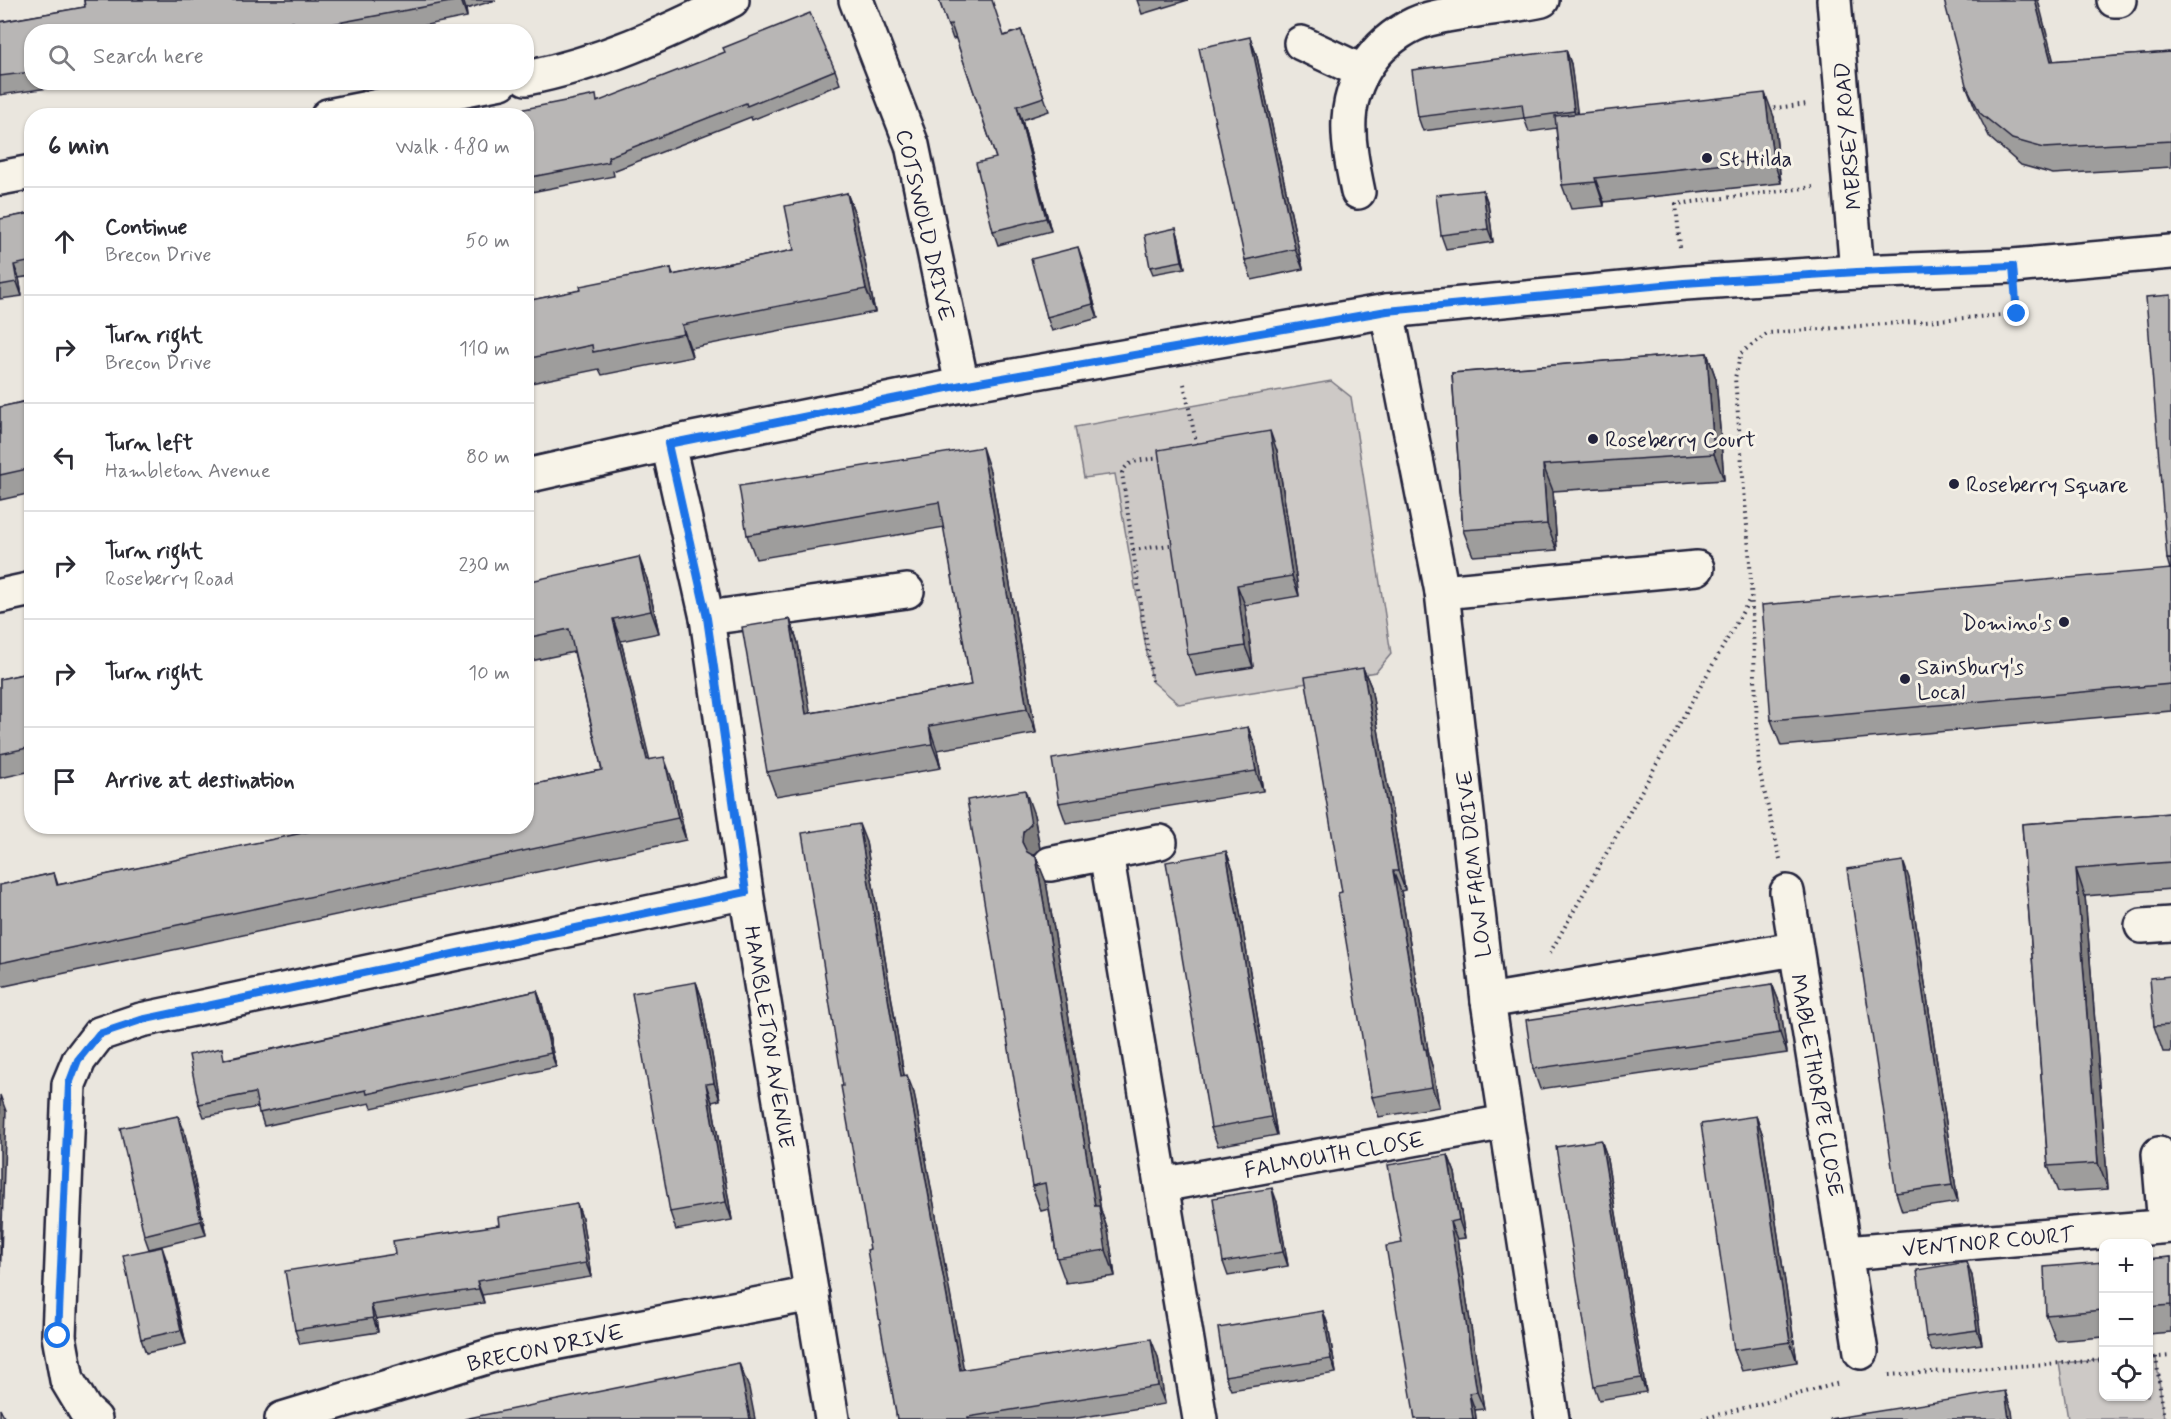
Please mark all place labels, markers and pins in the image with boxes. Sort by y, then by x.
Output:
place label: St Hilda [1719,146,1792,174]
marker: St Hilda [1700,151,1714,165]
place label: Roseberry Court [1605,427,1756,455]
marker: Roseberry Court [1586,432,1600,446]
place label: Roseberry Square [1966,472,2128,500]
marker: Roseberry Square [1947,477,1961,491]
place label: Domino's [1962,610,2052,638]
marker: Domino's [2057,615,2071,629]
place label: Sainsbury's Local [1917,654,2024,707]
marker: Sainsbury's Local [1898,672,1912,686]

